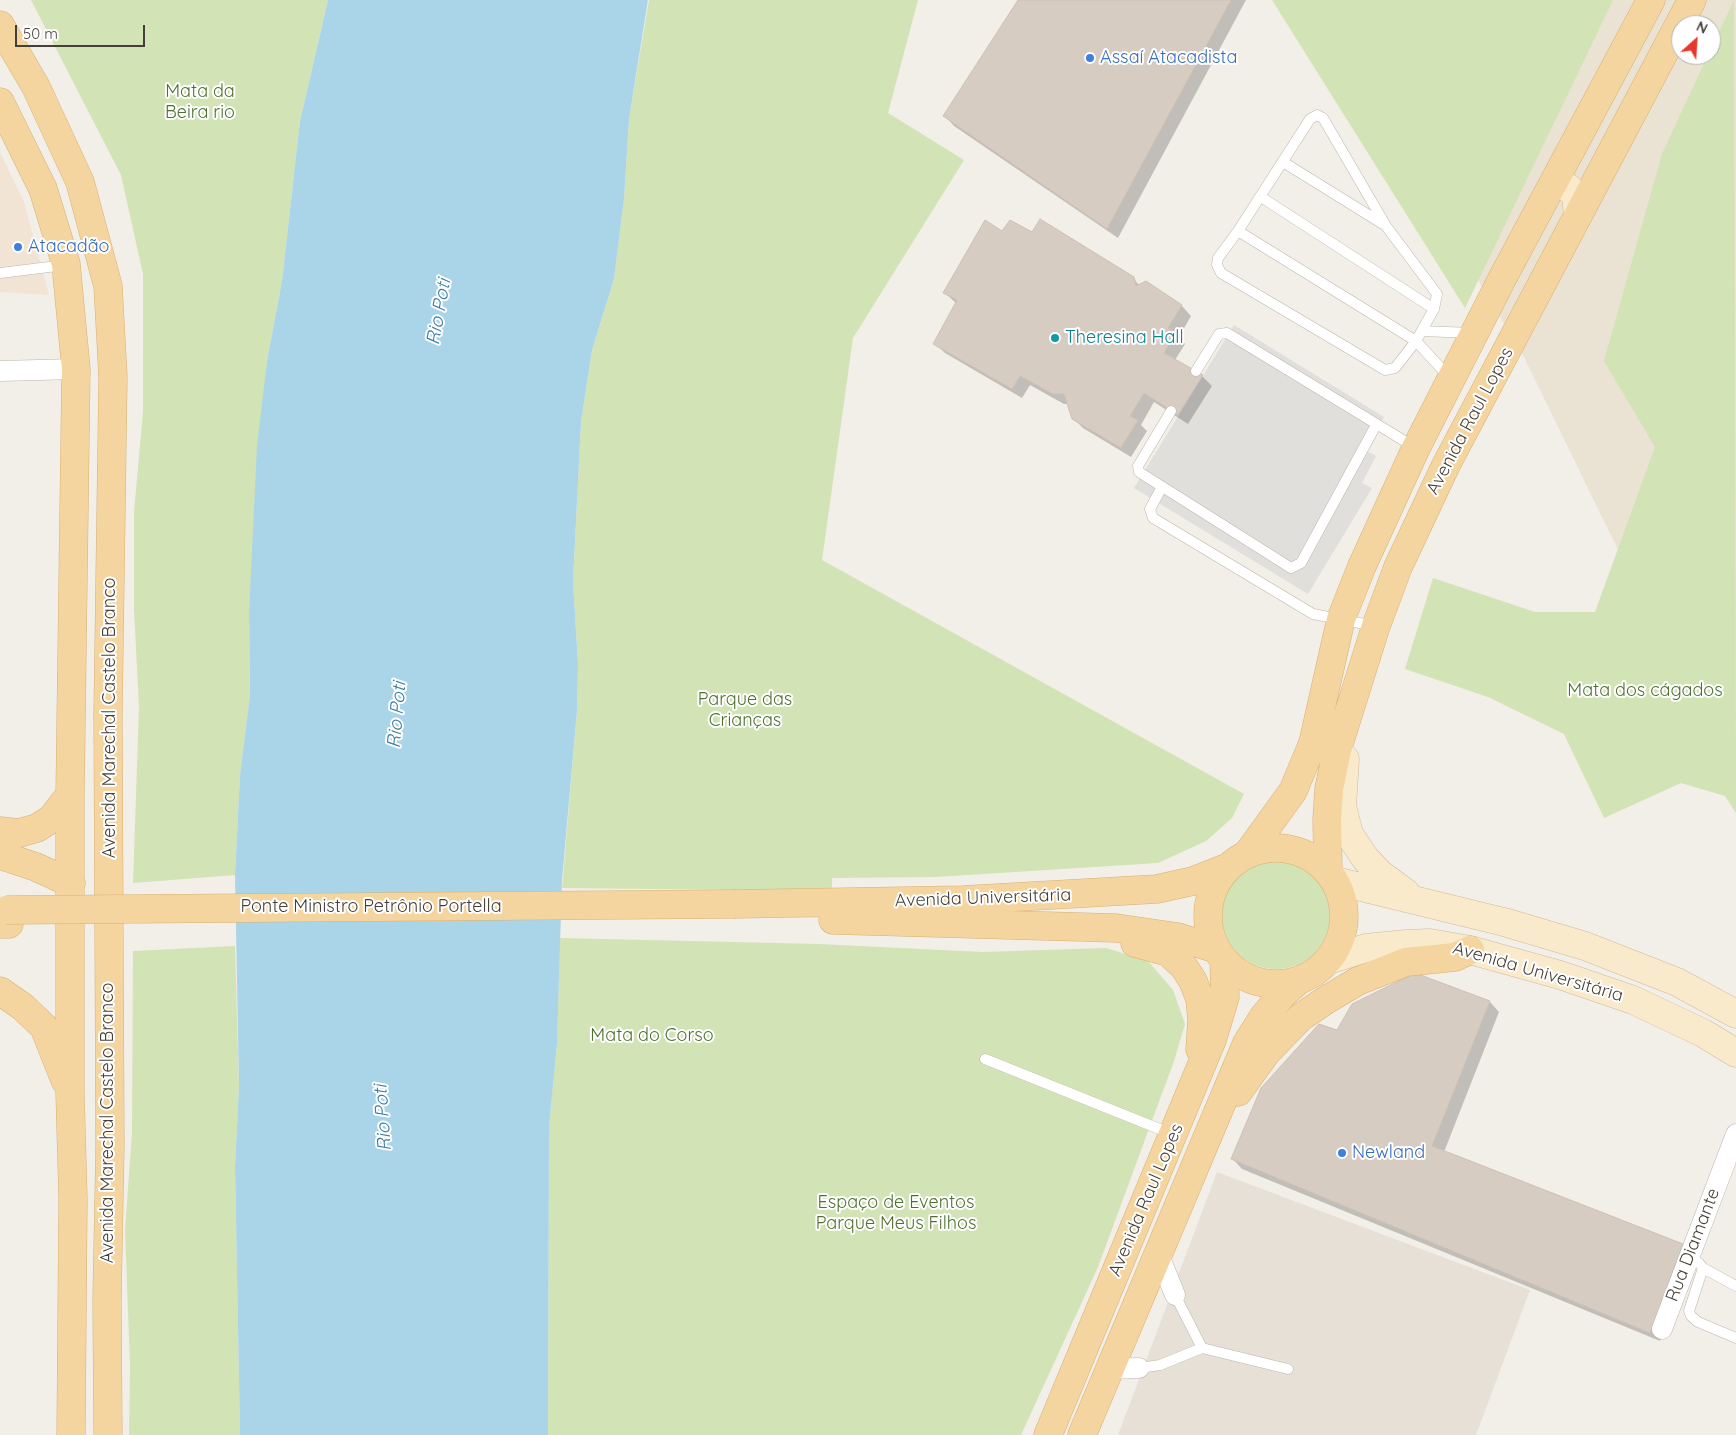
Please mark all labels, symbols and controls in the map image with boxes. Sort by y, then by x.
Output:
scale bar [18,15,148,47]
north arrow [1671,15,1721,65]
text: N [1694,17,1711,38]
text: 50 m [23,24,58,43]
place label: Assaí Atacadista [1100,47,1237,69]
marker: Assaí Atacadista [1084,52,1096,64]
park label: Mata da Beira rio [165,81,235,124]
place label: Atacadão [28,236,109,258]
marker: Atacadão [12,241,24,253]
water label: Rio Poti [422,277,456,347]
place label: Theresina Hall [1065,327,1184,349]
marker: Theresina Hall [1049,332,1061,344]
street label: Avenida Raul Lopes [1422,344,1518,498]
street label: Avenida Marechal Castelo Branco [99,578,121,858]
park label: Mata dos cágados [1567,680,1723,702]
water label: Rio Poti [383,681,411,749]
park label: Parque das Crianças [698,689,792,732]
street label: Avenida Universitária [895,884,1071,912]
street label: Ponte Ministro Petrônio Portella [240,896,502,918]
street label: Avenida Universitária [1450,937,1626,1007]
street label: Avenida Marechal Castelo Branco [97,983,119,1263]
park label: Mata do Corso [590,1025,714,1047]
water label: Rio Poti [369,1084,397,1152]
street label: Avenida Raul Lopes [1104,1120,1188,1280]
place label: Newland [1352,1142,1425,1164]
marker: Newland [1336,1147,1348,1159]
street label: Rua Diamante [1661,1185,1725,1305]
park label: Espaço de Eventos Parque Meus Filhos [816,1192,976,1234]

